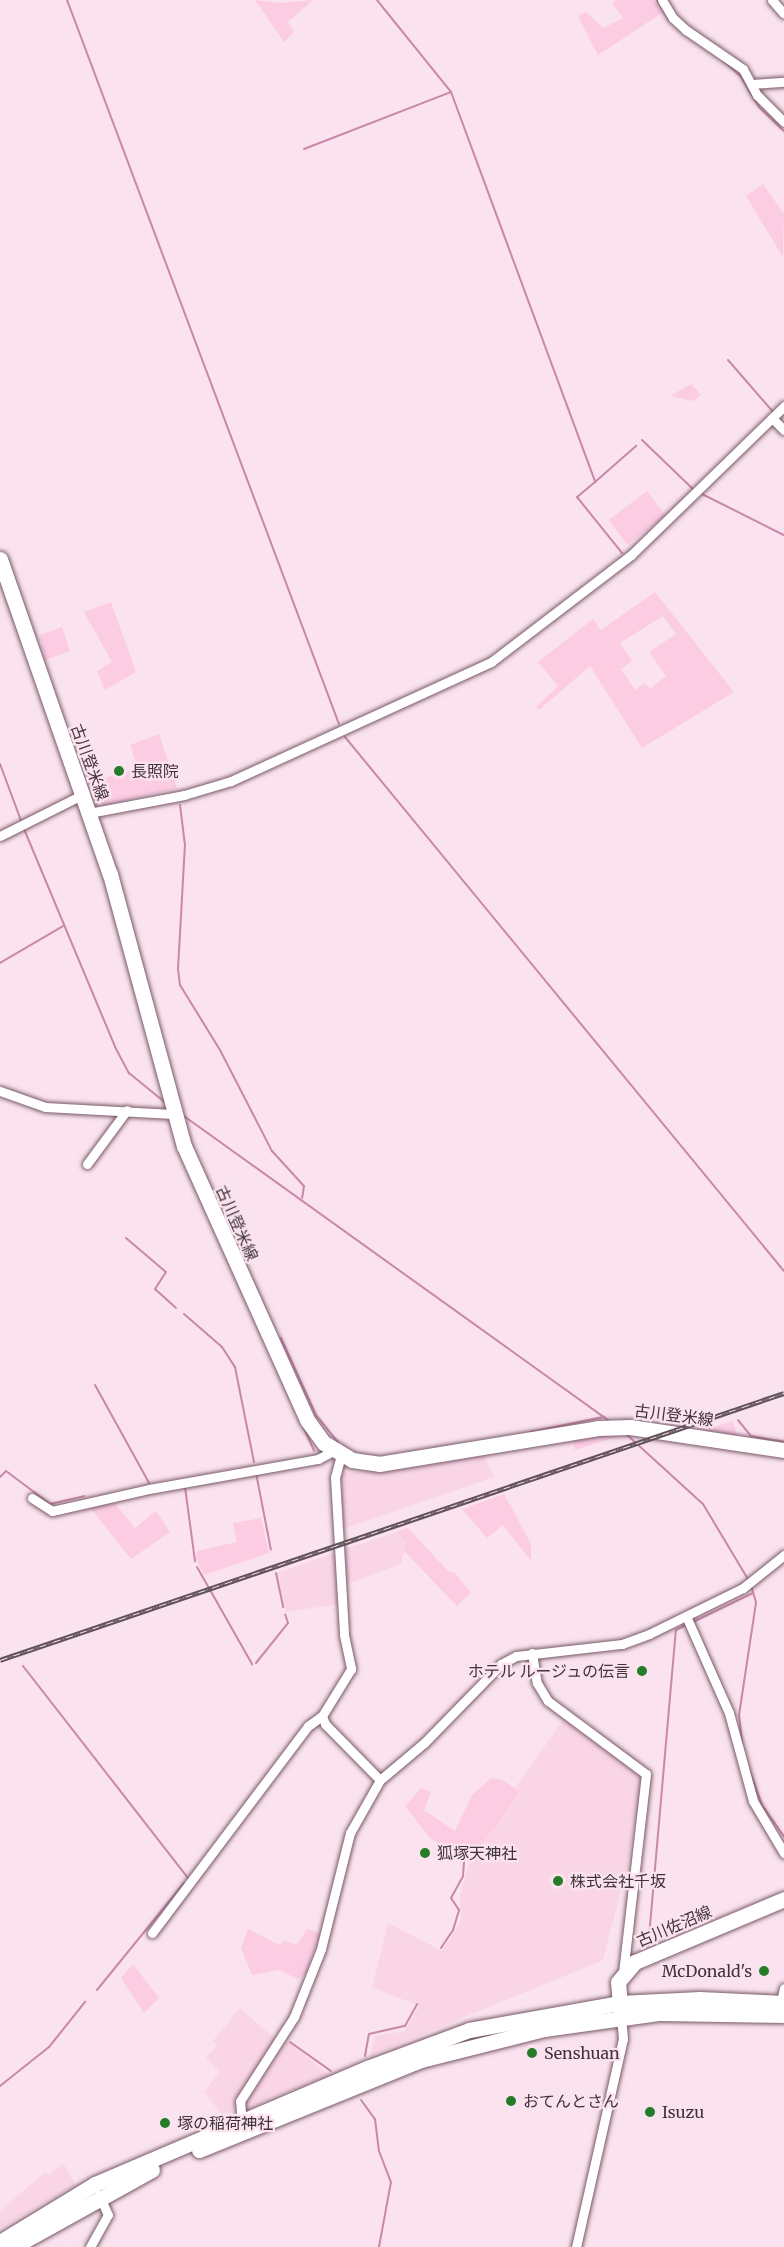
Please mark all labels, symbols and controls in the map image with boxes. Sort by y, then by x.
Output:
street label: 古川登米線 [67,721,113,803]
place label: 長照院 [131,761,179,781]
marker: 長照院 [112,764,126,778]
street label: 古川登米線 [212,1183,262,1263]
street label: 古川登米線 [633,1401,715,1429]
place label: ホテル ルージュの伝言 [466,1661,630,1681]
marker: ホテル ルージュの伝言 [635,1664,649,1678]
place label: 狐塚天神社 [437,1843,517,1863]
marker: 狐塚天神社 [418,1846,432,1860]
place label: 株式会社千坂 [570,1871,666,1891]
marker: 株式会社千坂 [551,1874,565,1888]
street label: 古川佐沼線 [633,1902,715,1950]
place label: McDonald's [662,1961,752,1981]
marker: McDonald's [757,1964,771,1978]
place label: Senshuan [544,2043,620,2063]
marker: Senshuan [525,2046,539,2060]
place label: おてんとさん [523,2091,619,2111]
marker: おてんとさん [504,2094,518,2108]
place label: Isuzu [662,2102,704,2122]
marker: Isuzu [643,2105,657,2119]
place label: 塚の稲荷神社 [177,2113,273,2133]
marker: 塚の稲荷神社 [158,2116,172,2130]

